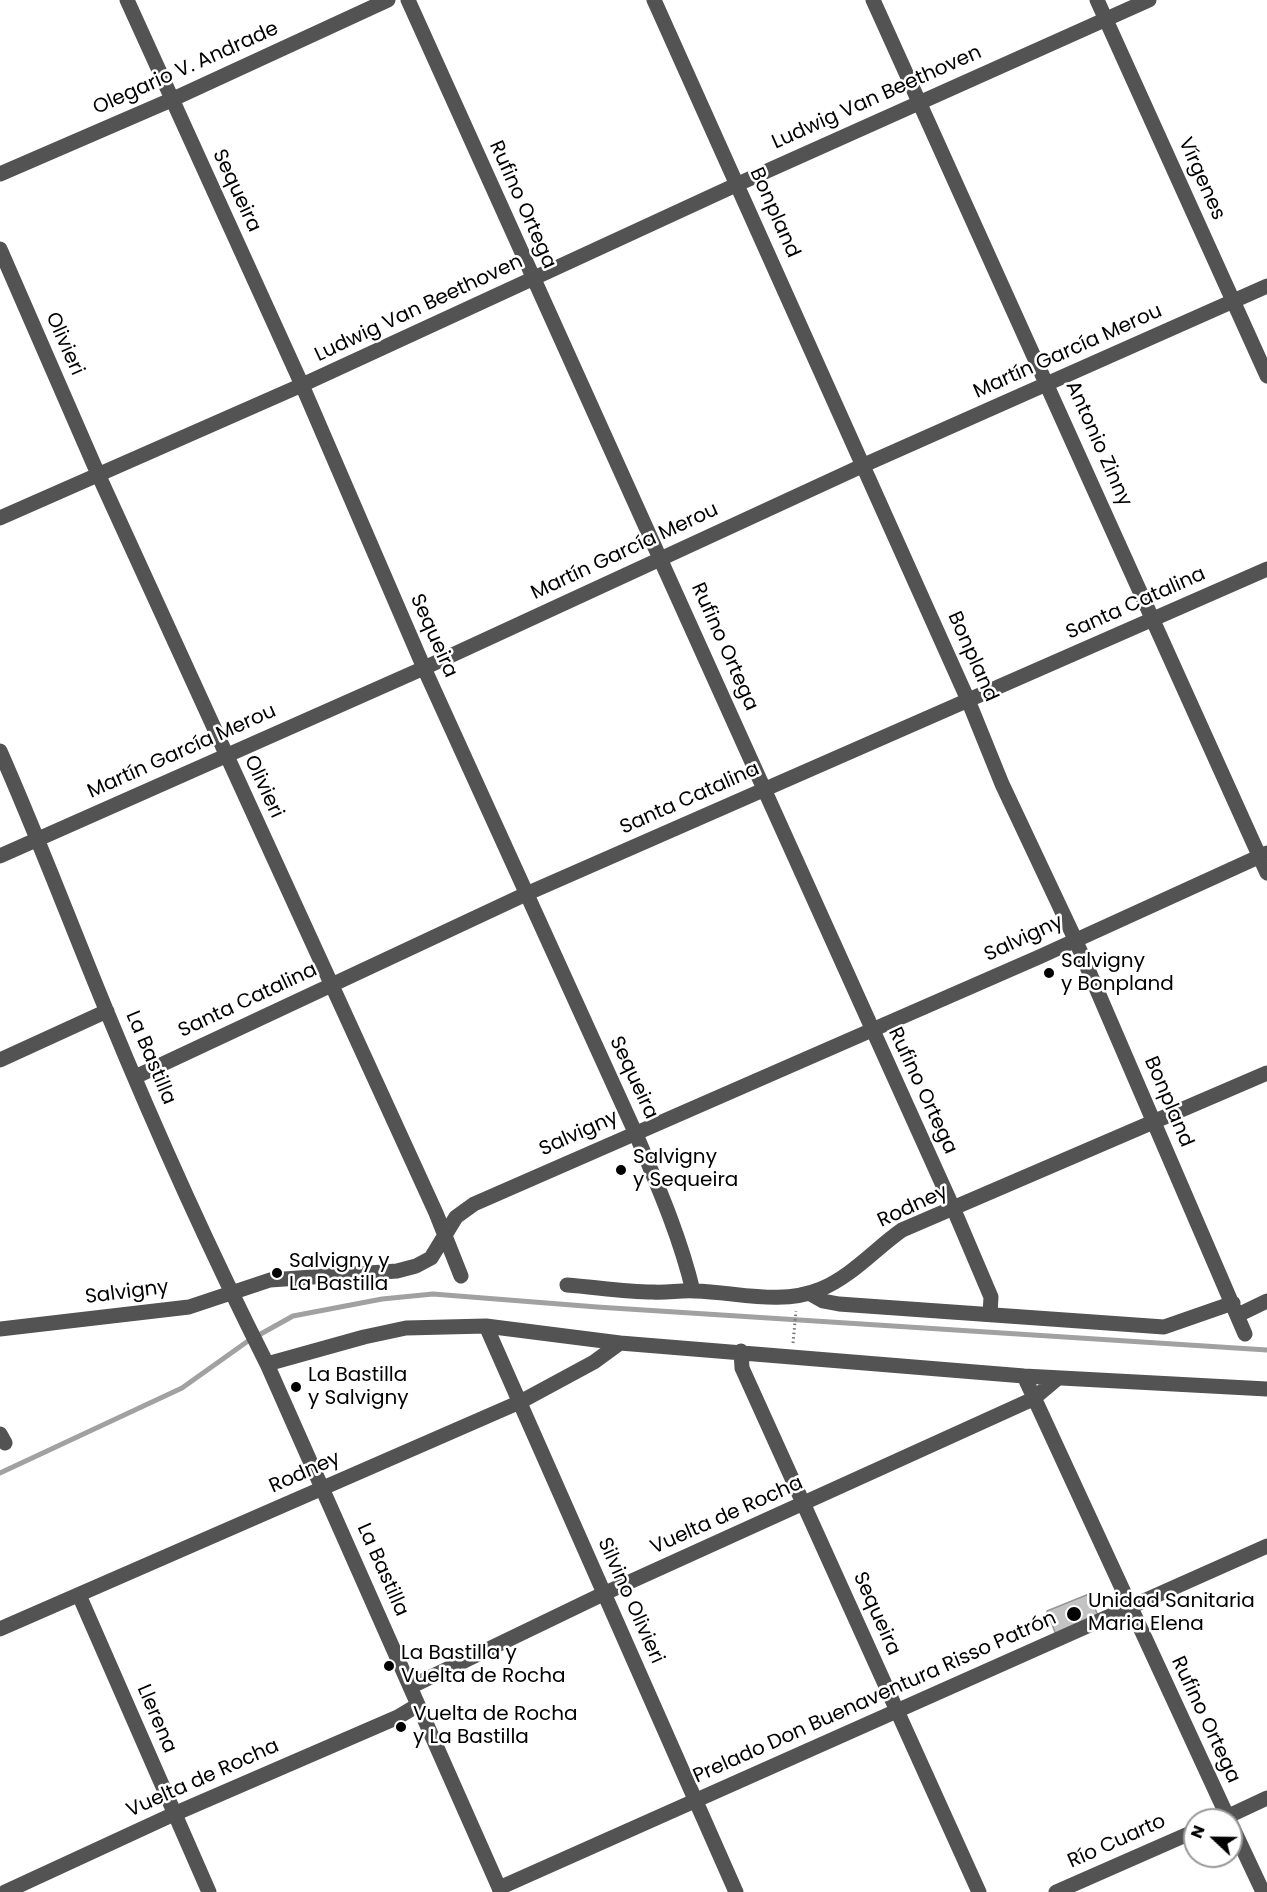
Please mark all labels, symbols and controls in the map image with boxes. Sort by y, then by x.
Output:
street label: Olegario V. Andrade [90,17,282,121]
street label: Ludwig Van Beethoven [769,41,985,155]
street label: Vírgenes [1172,134,1230,224]
street label: Rufino Ortega [483,137,561,273]
street label: Sequeira [206,146,266,236]
street label: Bonpland [743,164,805,262]
street label: Ludwig Van Beethoven [311,250,527,368]
street label: Martín García Merou [970,300,1166,404]
street label: Olivieri [40,309,88,379]
street label: Antonio Zinny [1060,378,1136,510]
street label: Martín García Merou [528,498,722,606]
street label: Santa Catalina [1063,563,1209,645]
street label: Rufino Ortega [685,579,763,715]
street label: Sequeira [404,591,462,681]
street label: Bonpland [941,608,1003,706]
street label: Martín García Merou [84,700,280,804]
street label: Olivieri [238,752,288,822]
street label: Santa Catalina [617,758,763,840]
street label: Salvigny [981,910,1067,968]
place label: Salvigny y Bonpland [1061,950,1174,997]
street label: Santa Catalina [175,958,321,1044]
marker: Salvigny y Bonpland [1042,966,1056,980]
street label: La Bastilla [120,1008,180,1108]
street label: Rufino Ortega [882,1024,962,1158]
street label: Sequeira [603,1033,663,1123]
street label: Bonpland [1138,1053,1198,1151]
street label: Salvigny [536,1106,622,1162]
place label: Salvigny y Sequeira [633,1146,738,1193]
marker: Salvigny y Sequeira [614,1163,628,1177]
street label: Rodney [874,1180,952,1234]
place label: Salvigny y La Bastilla [289,1250,389,1297]
marker: Salvigny y La Bastilla [270,1266,284,1280]
street label: Salvigny [84,1276,170,1310]
place label: La Bastilla y Salvigny [308,1364,408,1411]
marker: La Bastilla y Salvigny [289,1380,303,1394]
street label: Rodney [266,1447,344,1499]
street label: Vuelta de Rocha [647,1472,807,1560]
street label: La Bastilla [351,1520,413,1620]
street label: Silvino Olivieri [592,1534,668,1668]
street label: Sequeira [847,1569,905,1659]
place label: Unidad Sanitaria Maria Elena [1088,1590,1255,1637]
marker: Unidad Sanitaria Maria Elena [1065,1605,1083,1623]
street label: Prelado Don Buenaventura Risso Patrón [690,1607,1060,1789]
place label: La Bastilla y Vuelta de Rocha [401,1642,565,1689]
street label: Rufino Ortega [1165,1653,1245,1787]
marker: La Bastilla y Vuelta de Rocha [382,1659,396,1673]
street label: Llerena [131,1681,181,1757]
place label: Vuelta de Rocha y La Bastilla [413,1703,577,1750]
marker: Vuelta de Rocha y La Bastilla [394,1720,408,1734]
street label: Vuelta de Rocha [123,1735,283,1823]
north arrow [1183,1808,1243,1868]
street label: Río Cuarto [1064,1810,1170,1874]
text: N [1185,1822,1211,1842]

